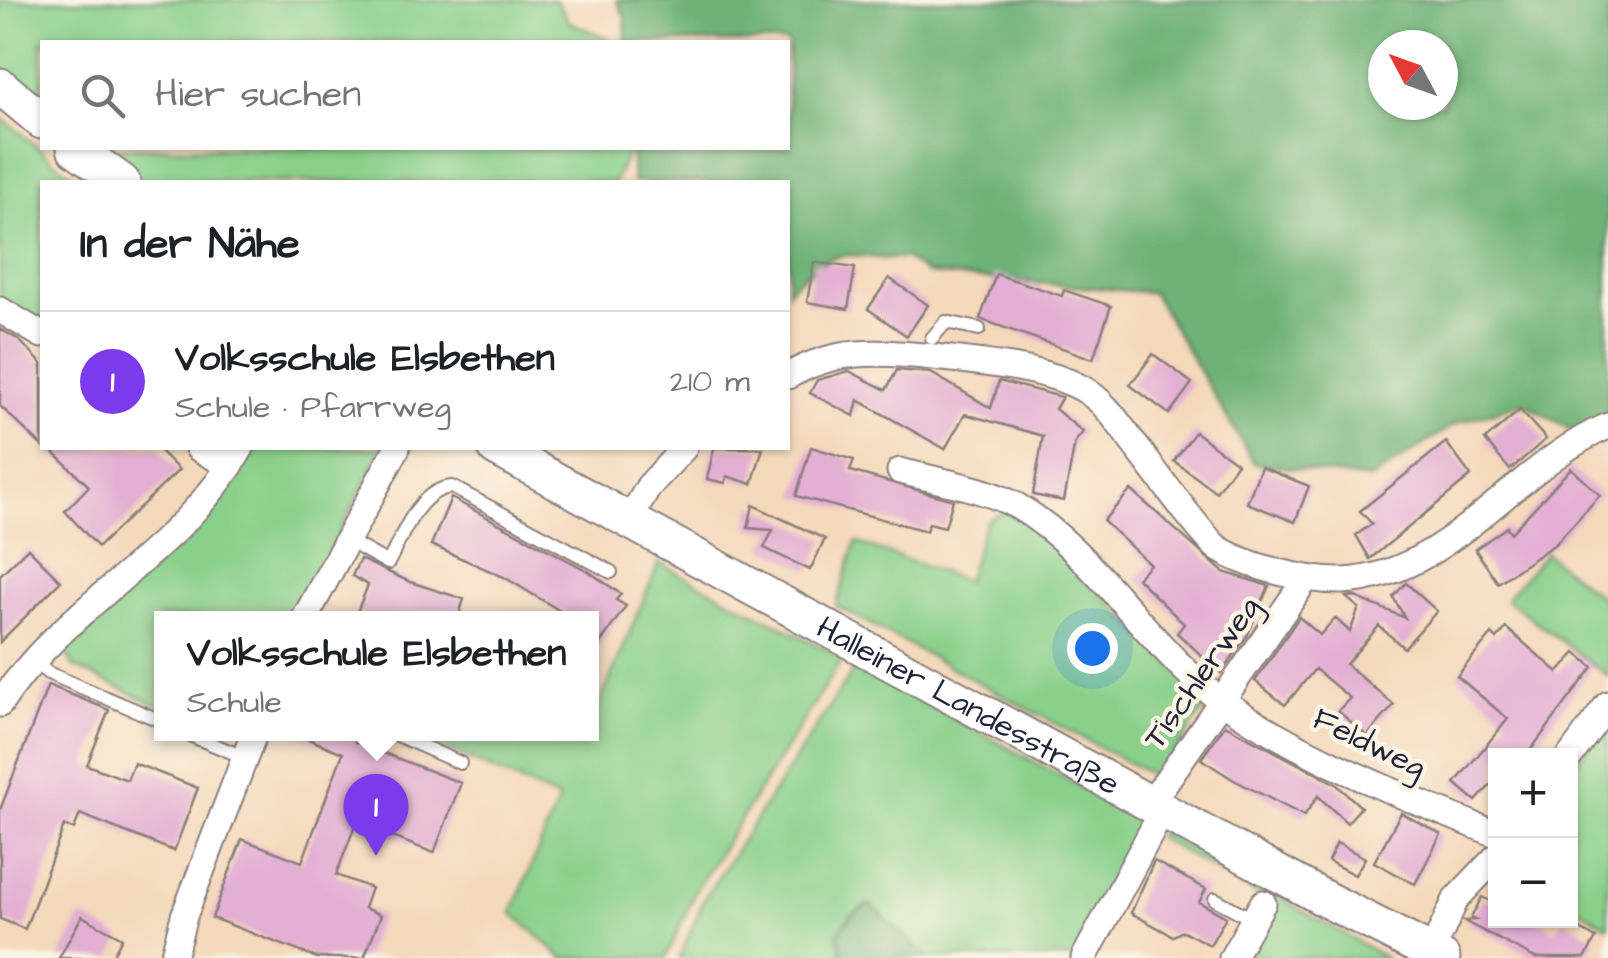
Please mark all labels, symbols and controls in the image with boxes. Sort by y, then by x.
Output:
north arrow [1368,30,1458,120]
search box [40,40,790,150]
icon: search [75,68,130,123]
text: Hier suchen [155,69,361,121]
text: In der Nähe [80,216,300,274]
text: Volksschule Elsbethen [175,333,555,385]
text: 1 [110,359,115,404]
text: 210 m [670,359,750,404]
text: Schule · Pfarrweg [175,385,451,430]
street label: Tischlerweg [1133,588,1271,758]
street label: Halleiner Landesstraße [808,606,1128,807]
popup [154,611,599,741]
your location [1067,623,1118,674]
text: Volksschule Elsbethen [187,628,566,680]
text: Schule [187,680,282,725]
street label: Feldweg [1305,697,1433,790]
map controls [1488,748,1578,928]
button: + [1488,748,1578,838]
pin: 1 [344,774,408,856]
button: − [1488,838,1578,928]

